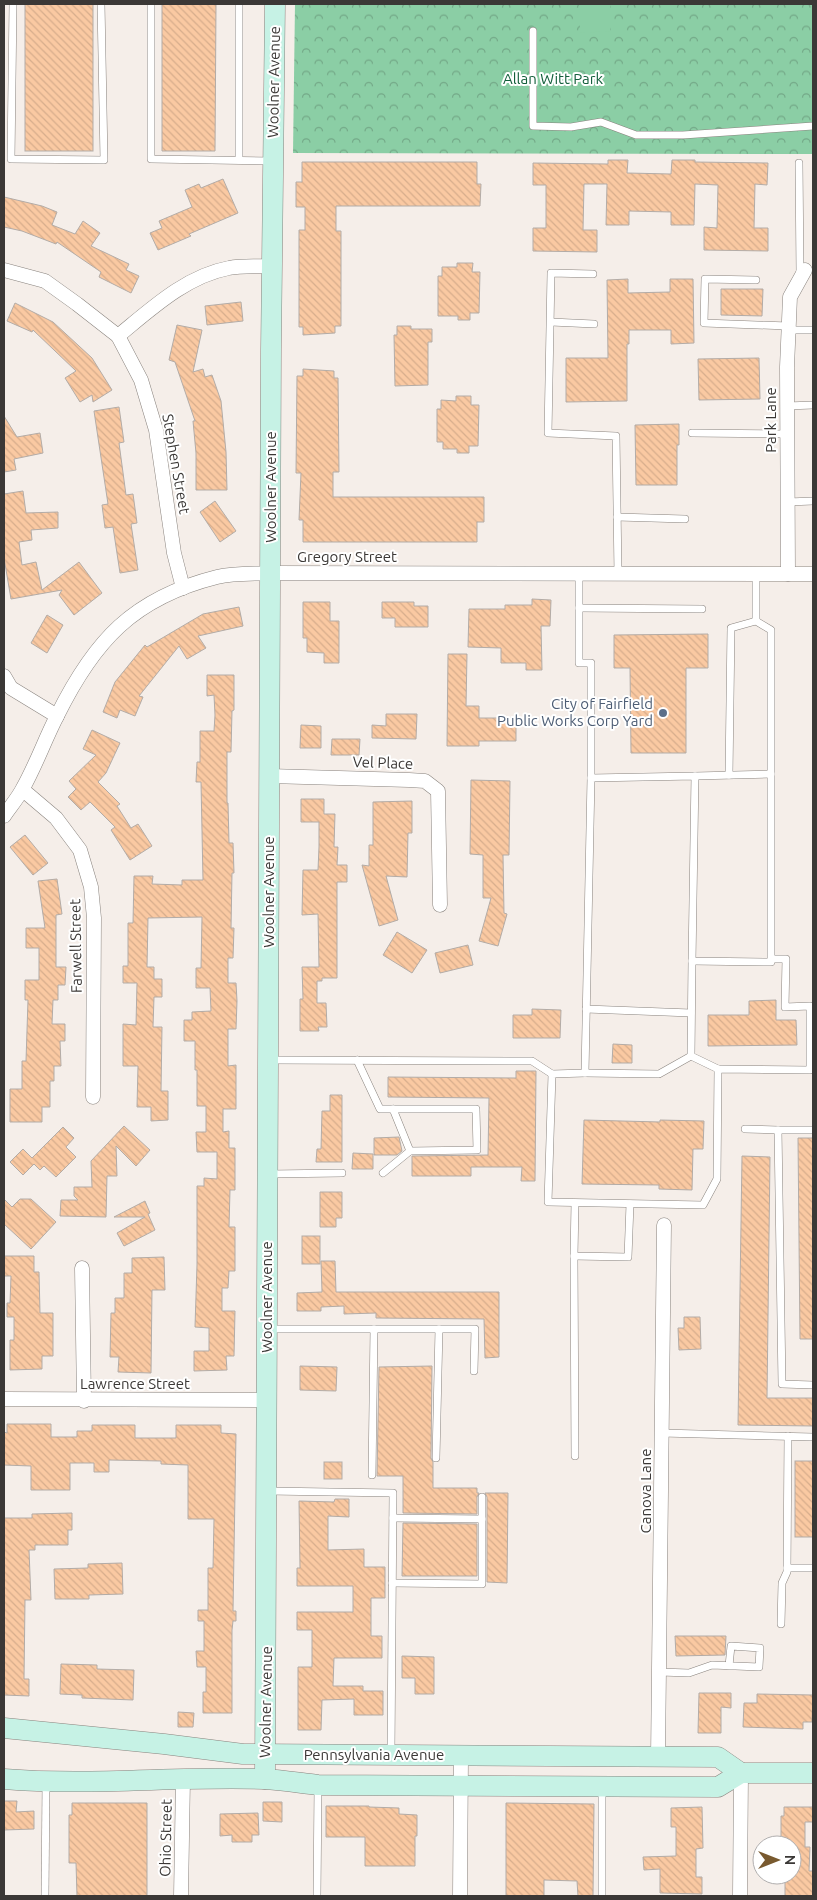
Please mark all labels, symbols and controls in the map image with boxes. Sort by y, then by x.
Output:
street label: Woolner Avenue [264,26,283,138]
park label: Allan Witt Park [503,70,604,87]
street label: Park Lane [762,387,779,453]
street label: Stephen Street [159,412,194,515]
street label: Woolner Avenue [262,431,279,543]
street label: Gregory Street [297,548,397,565]
place label: City of Fairfield Public Works Corp Yard [497,695,653,729]
marker: City of Fairfield Public Works Corp Yard [657,707,669,719]
street label: Vel Place [352,753,414,772]
street label: Woolner Avenue [260,836,277,948]
street label: Farwell Street [66,899,85,993]
street label: Woolner Avenue [258,1241,275,1353]
street label: Lawrence Street [80,1375,190,1392]
street label: Canova Lane [637,1449,654,1533]
street label: Woolner Avenue [256,1646,275,1758]
street label: Pennsylvania Avenue [304,1746,444,1763]
street label: Ohio Street [156,1799,175,1877]
north arrow [752,1835,802,1885]
text: N [782,1855,798,1865]

